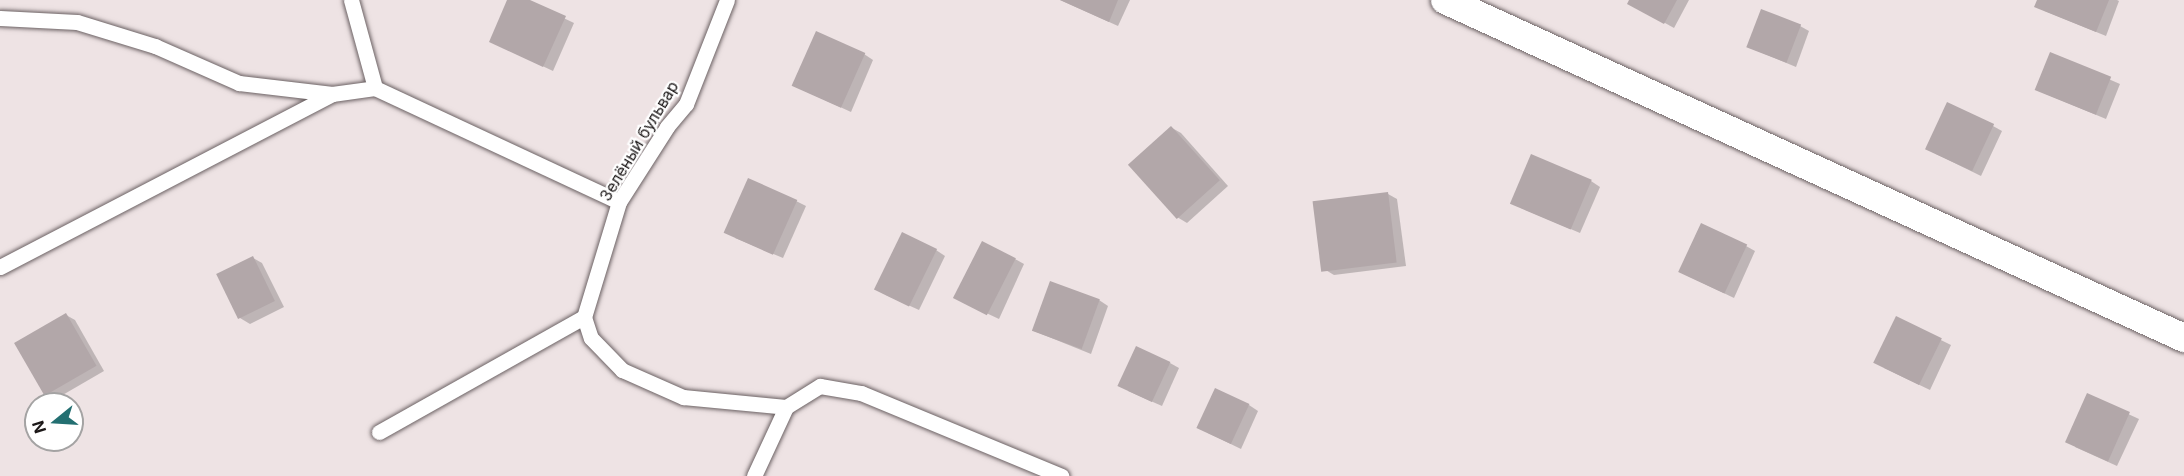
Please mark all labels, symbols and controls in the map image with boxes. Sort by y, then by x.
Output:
street label: Зелёный бульвар [596,77,682,205]
north arrow [24,392,84,452]
text: N [27,418,50,436]

